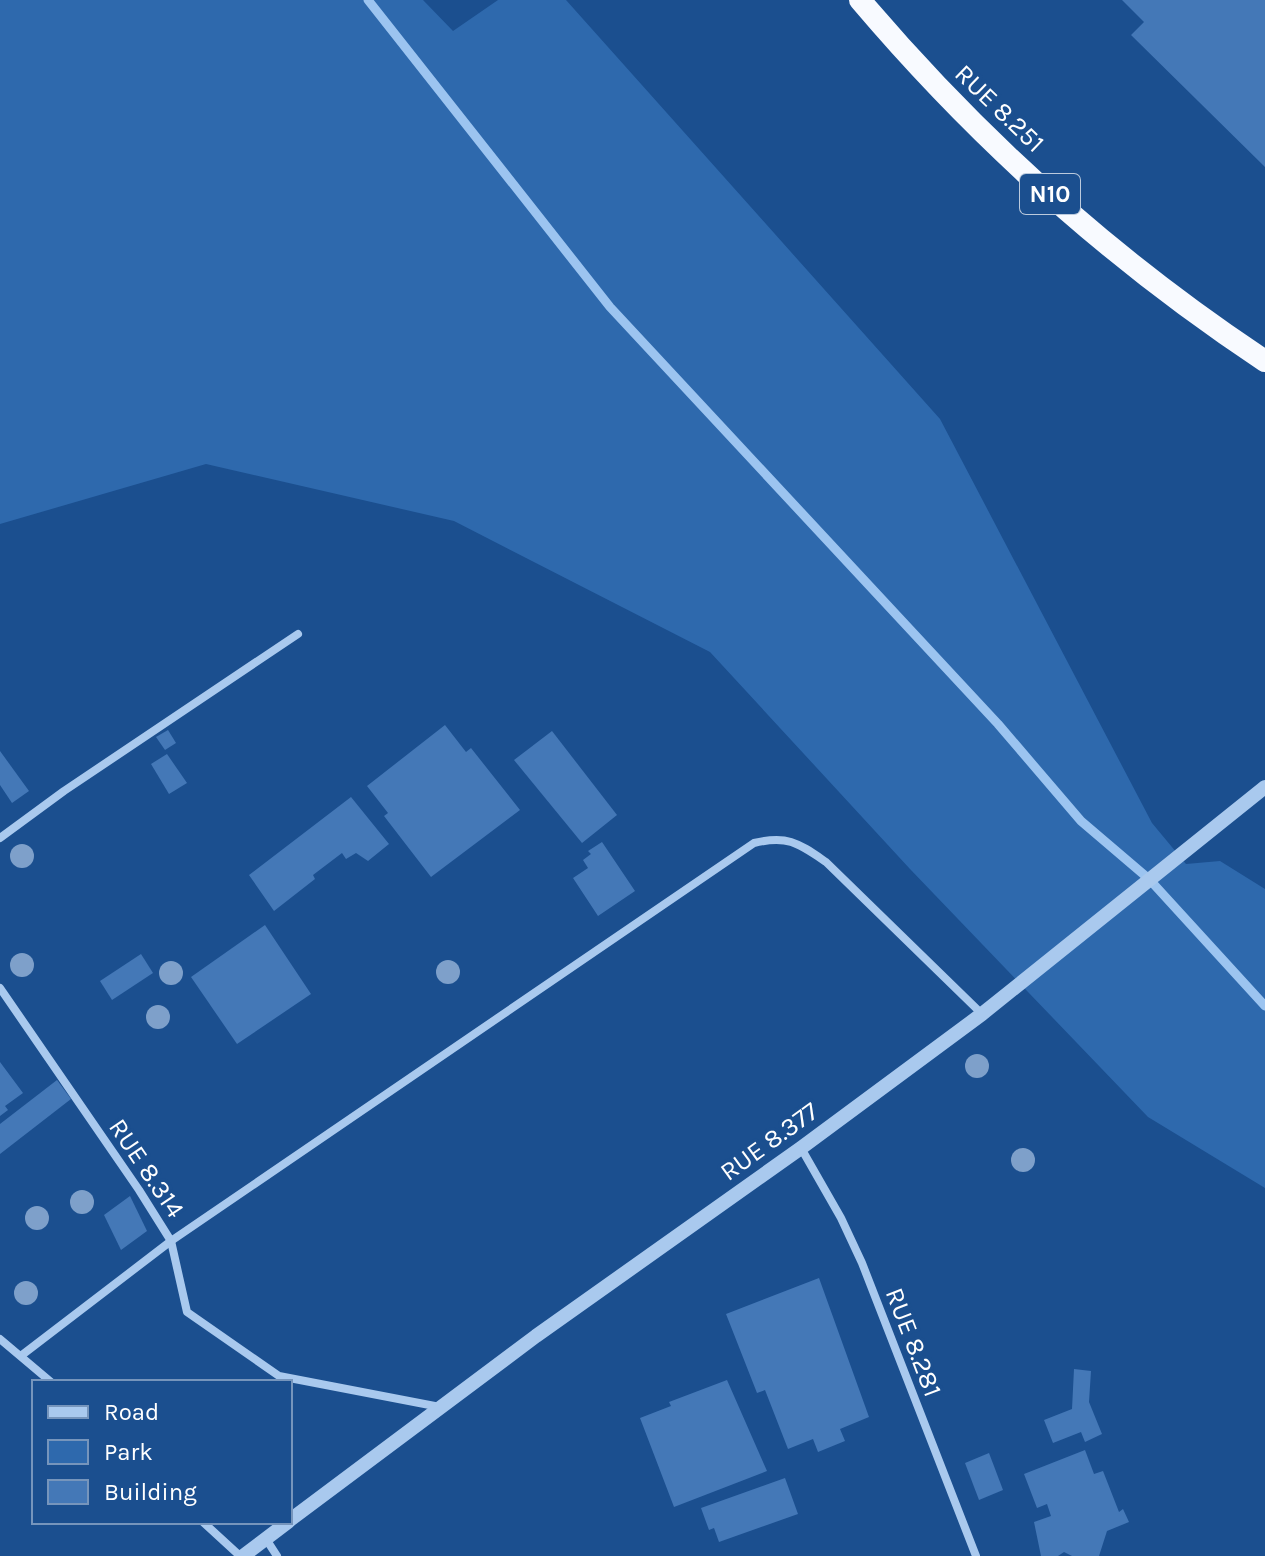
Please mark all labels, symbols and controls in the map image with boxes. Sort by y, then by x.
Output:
street label: RUE 8.251 [948,58,1051,159]
road number: N10 [1020,174,1080,214]
street label: RUE 8.377 [714,1095,825,1187]
street label: RUE 8.314 [102,1113,191,1224]
street label: RUE 8.281 [879,1283,948,1401]
legend [32,1380,292,1524]
text: Road [104,1398,159,1426]
text: Park [104,1438,153,1466]
text: Building [104,1478,197,1506]

